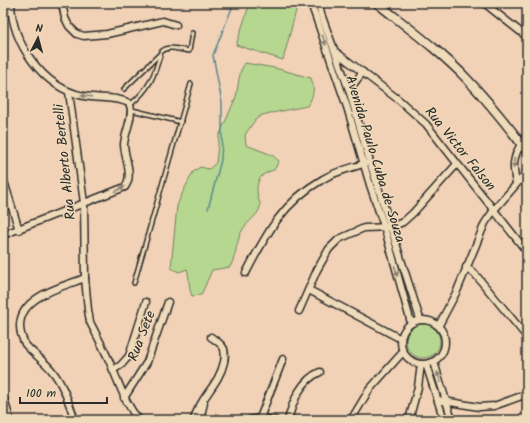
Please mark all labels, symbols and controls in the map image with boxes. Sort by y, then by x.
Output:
north arrow [18,18,58,58]
text: N [35,20,43,38]
one-way arrow [321,34,327,46]
street label: Avenida Paulo Cuba de Souza [339,73,411,245]
one-way arrow [80,93,92,99]
street label: Rua Alberto Bertelli [48,102,82,221]
street label: Rua Victor Falson [419,102,501,196]
one-way arrow [511,157,518,169]
one-way arrow [114,185,126,192]
one-way arrow [393,265,399,277]
street label: Rua Sete [122,307,162,364]
one-way arrow [436,371,442,383]
scale bar [20,379,107,405]
text: 100 m [26,384,57,403]

